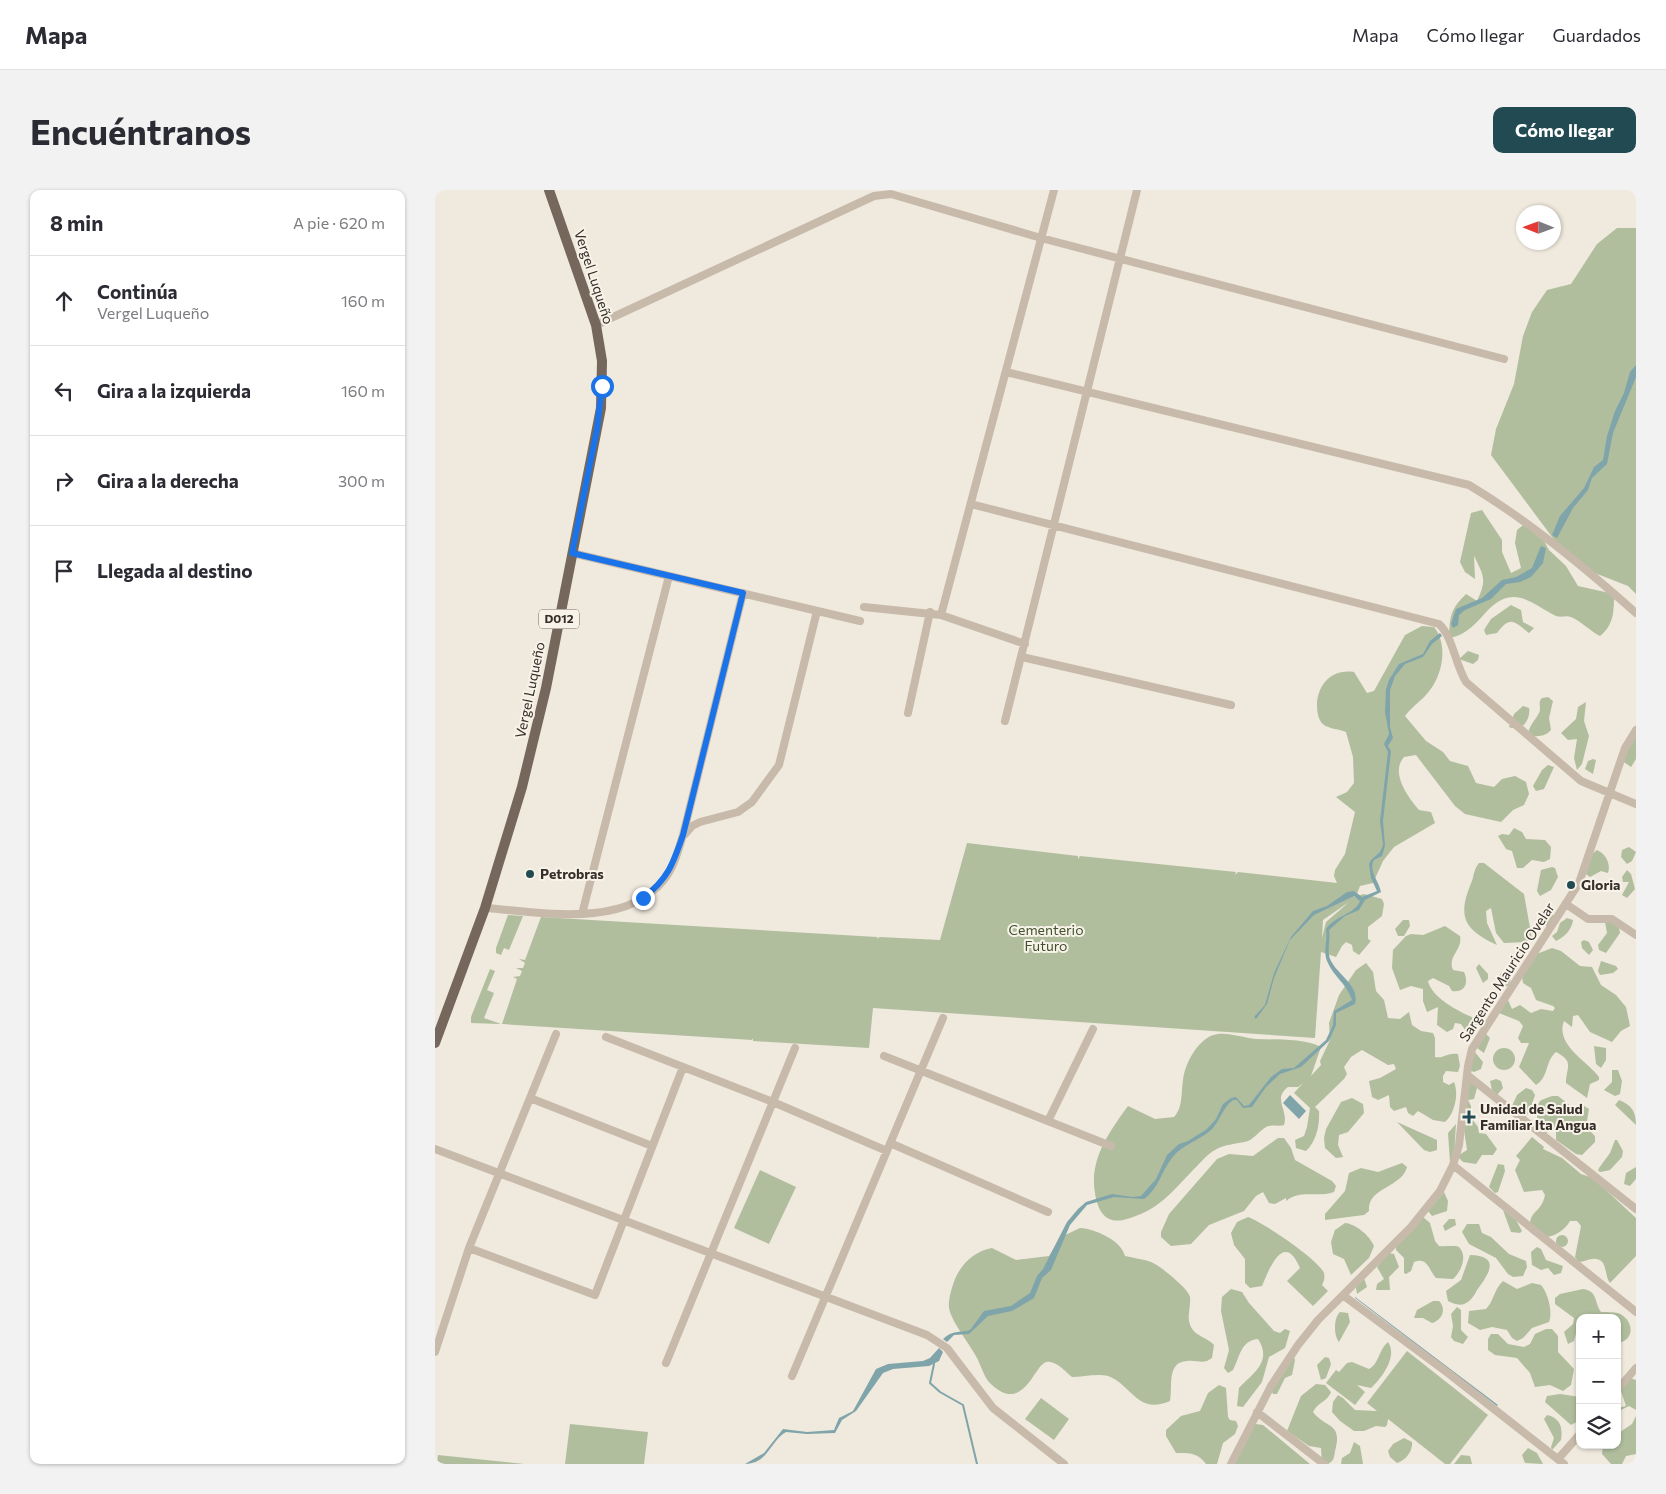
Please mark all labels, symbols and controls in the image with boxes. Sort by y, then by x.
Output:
text: Mapa [25,20,87,49]
text: Mapa [1352,24,1399,46]
text: Cómo llegar [1427,24,1524,46]
text: Guardados [1552,24,1641,46]
button: Cómo llegar [1493,107,1636,153]
text: Encuéntranos [30,109,251,152]
north arrow [1516,205,1561,250]
text: 8 min [50,210,103,235]
text: A pie · 620 m [293,213,385,232]
street label: Vergel Luqueño [571,227,618,326]
text: Continúa [97,280,178,303]
icon: ahead [50,287,78,315]
text: 160 m [341,291,385,310]
text: Vergel Luqueño [97,303,209,322]
route start [591,375,614,398]
icon: left [50,377,78,405]
text: Gira a la izquierda [97,379,251,402]
text: 160 m [341,381,385,400]
icon: right [50,467,78,495]
text: Gira a la derecha [97,469,239,492]
text: 300 m [338,471,385,490]
icon: arrive [50,557,78,585]
text: Llegada al destino [97,559,253,582]
road number: D012 [539,609,579,628]
street label: Vergel Luqueño [511,640,548,740]
place label: Petrobras [540,865,604,882]
marker: Petrobras [524,868,536,880]
place label: Gloria [1581,876,1620,893]
marker: Gloria [1565,879,1577,891]
route end [632,887,655,910]
street label: Sargento Mauricio Ovelar [1455,899,1558,1044]
park label: Cementerio Futuro [1008,921,1084,954]
place label: Unidad de Salud Familiar Ita Angua [1480,1100,1596,1133]
marker: Unidad de Salud Familiar Ita Angua [1462,1110,1476,1124]
map controls [1576,1314,1621,1449]
button: + [1576,1314,1621,1359]
button: − [1576,1359,1621,1404]
button: layers [1576,1404,1621,1449]

